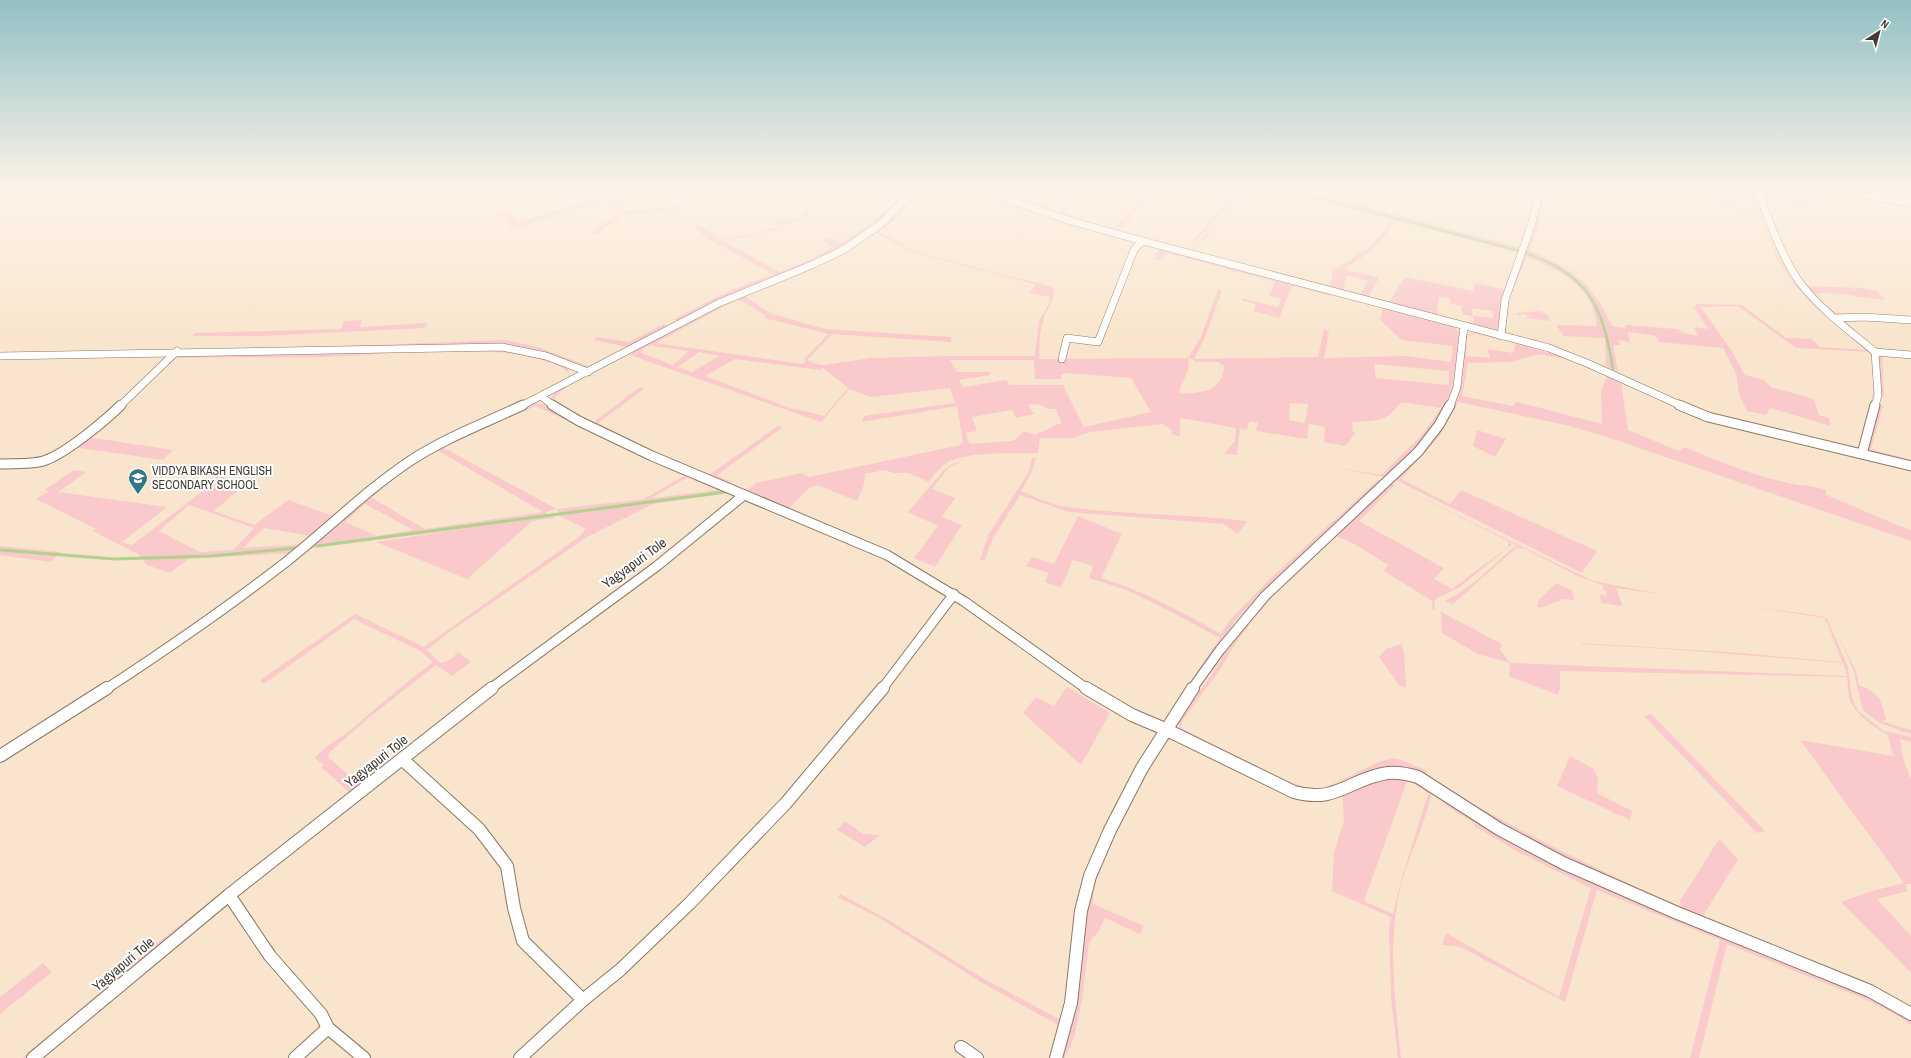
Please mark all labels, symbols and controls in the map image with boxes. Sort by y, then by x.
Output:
north arrow [1859,12,1899,52]
text: N [1878,16,1892,31]
place label: VIDDYA BIKASH ENGLISH SECONDARY SCHOOL [152,463,272,493]
school or university icon: VIDDYA BIKASH ENGLISH SECONDARY SCHOOL [127,467,149,495]
street label: Yagyapuri Tole [598,534,670,592]
street label: Yagyapuri Tole [341,731,411,791]
street label: Yagyapuri Tole [88,933,158,995]

